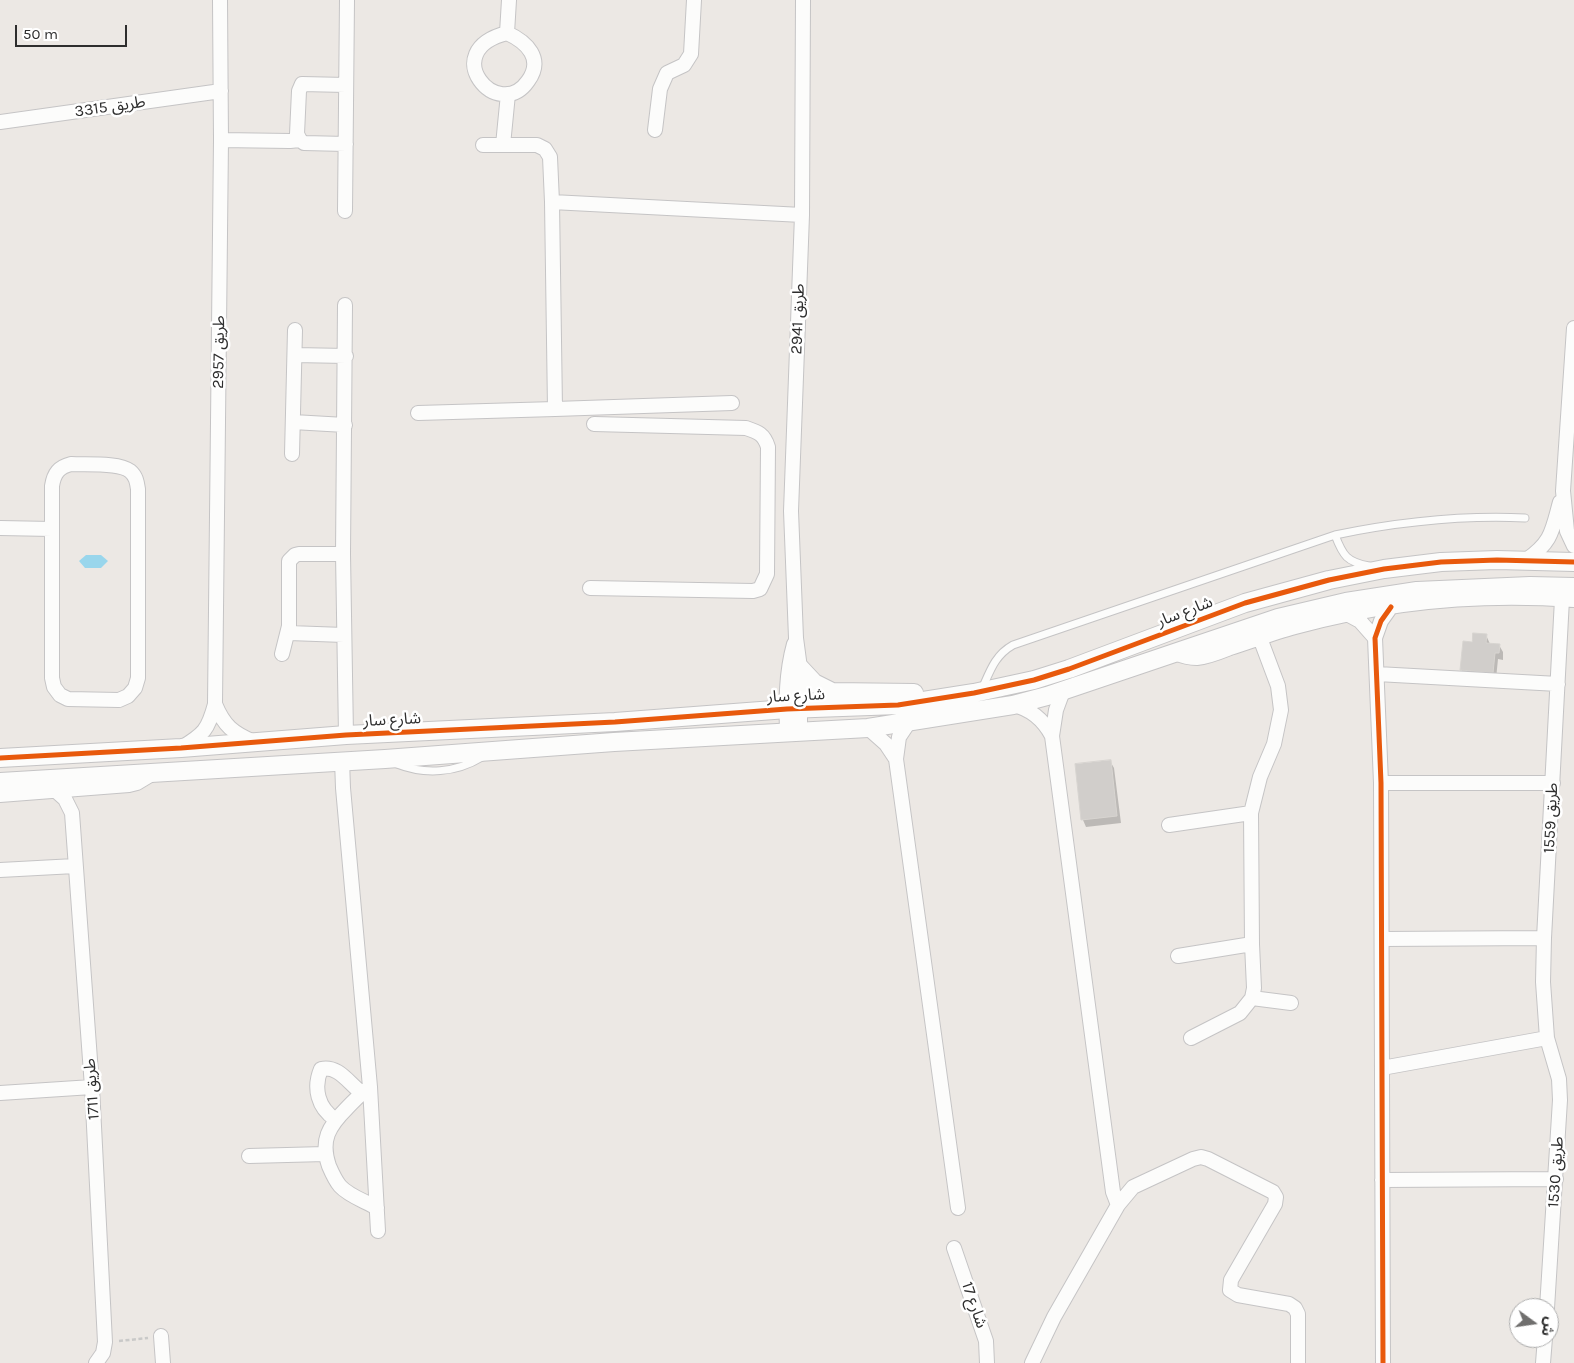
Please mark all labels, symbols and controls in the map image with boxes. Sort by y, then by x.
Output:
scale bar [18,15,130,47]
text: 50 m [23,25,58,43]
street label: طريق 3315 [73,93,147,121]
street label: طريق 2941 [787,283,809,355]
street label: طريق 2957 [209,315,229,389]
street label: شارع سار [1154,593,1216,631]
street label: شارع سار [767,685,825,707]
street label: شارع سار [363,709,421,731]
street label: طريق 1559 [1540,782,1562,854]
street label: طريق 1711 [80,1058,104,1120]
street label: طريق 1530 [1544,1136,1568,1208]
street label: شارع 17 [957,1279,991,1331]
north arrow [1509,1298,1559,1348]
text: ش [1538,1315,1559,1338]

